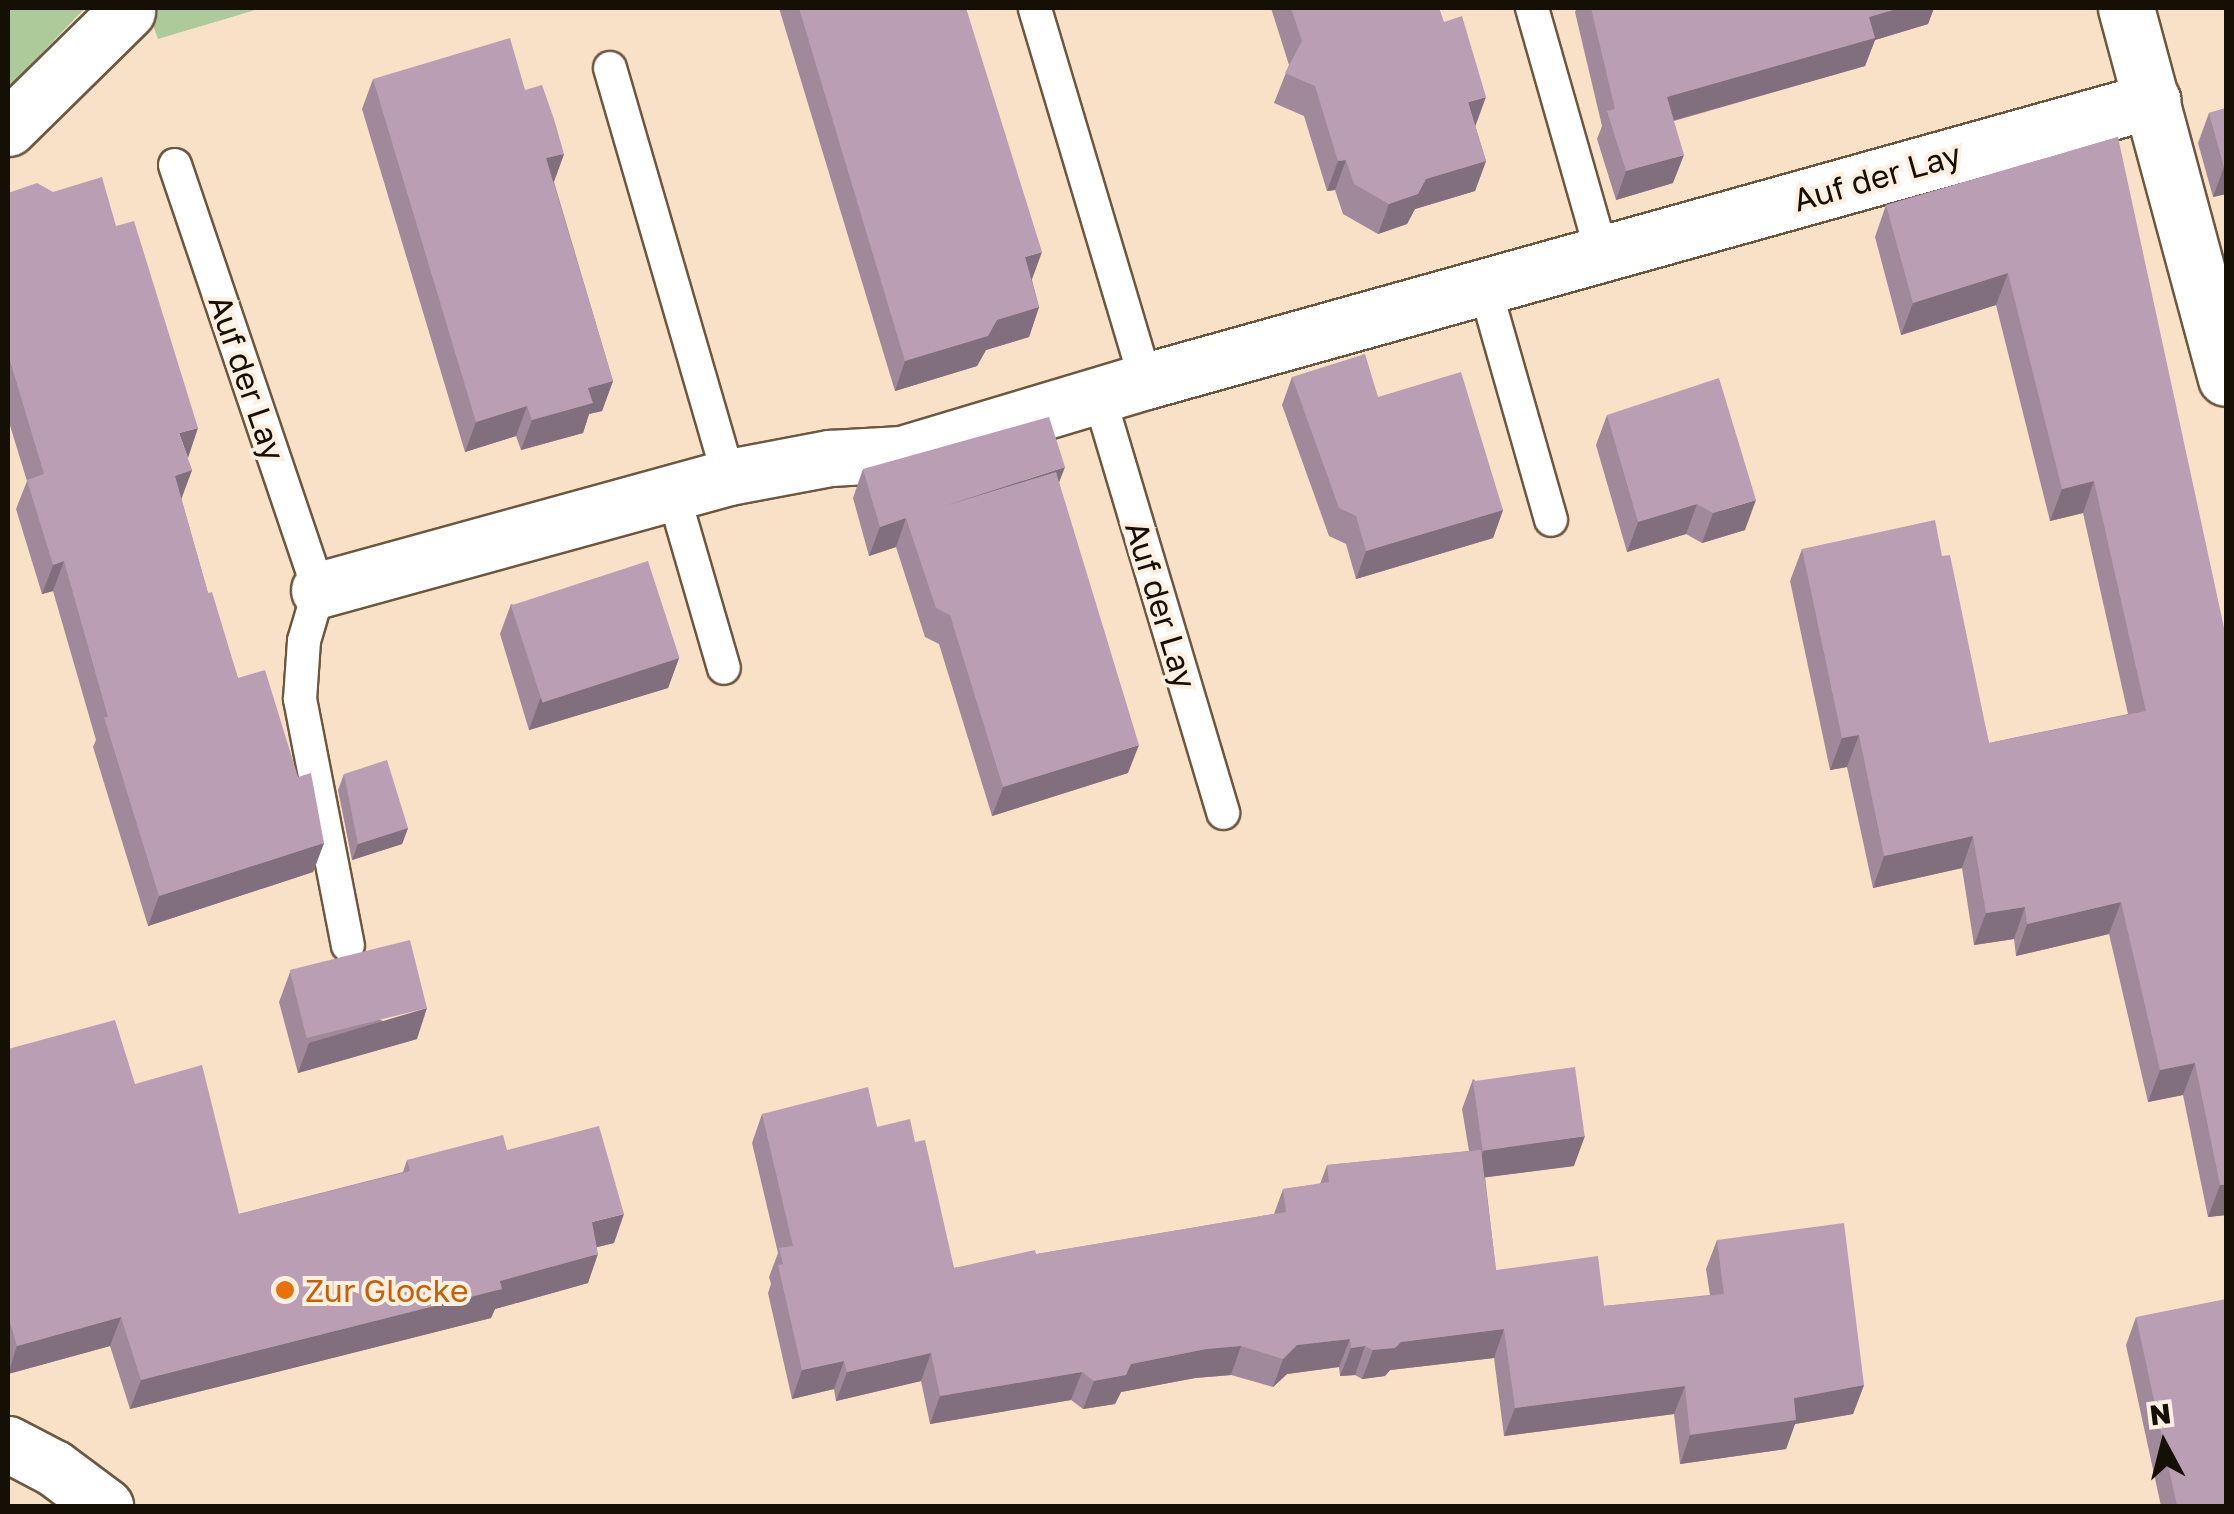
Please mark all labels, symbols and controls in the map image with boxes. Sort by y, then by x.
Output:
street label: Auf der Lay [1789,135,1965,219]
street label: Auf der Lay [201,290,293,466]
street label: Auf der Lay [1117,517,1205,693]
place label: Zur Glocke [305,1271,469,1309]
marker: Zur Glocke [274,1279,296,1301]
north arrow [2114,1394,2214,1494]
text: N [2148,1396,2173,1431]

